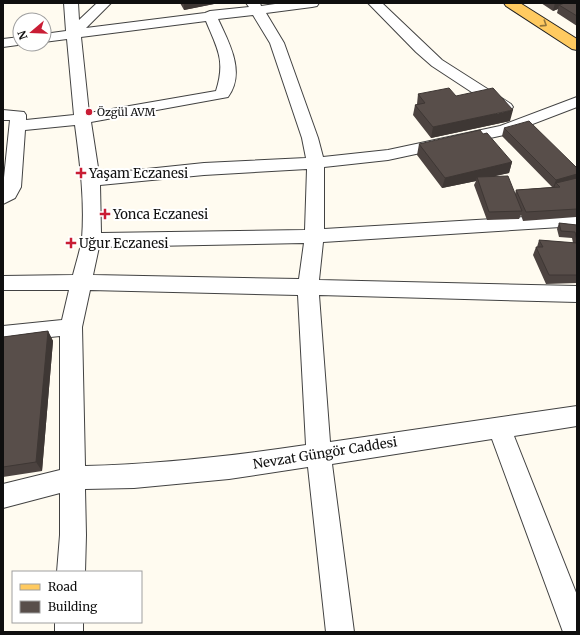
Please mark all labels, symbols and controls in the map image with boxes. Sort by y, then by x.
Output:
north arrow [12,12,52,52]
one-way arrow [540,19,547,27]
text: N [14,29,31,42]
place label: Özgül AVM [97,105,155,119]
marker: Özgül AVM [84,107,94,117]
place label: Yaşam Eczanesi [88,165,188,182]
marker: Yaşam Eczanesi [76,168,86,178]
place label: Yonca Eczanesi [112,206,208,223]
marker: Yonca Eczanesi [100,209,110,219]
place label: Uğur Eczanesi [79,235,169,252]
marker: Uğur Eczanesi [66,238,76,248]
street label: Nevzat Güngör Caddesi [252,433,398,473]
legend [12,571,142,623]
text: Road [48,579,77,594]
text: Building [48,599,98,614]

